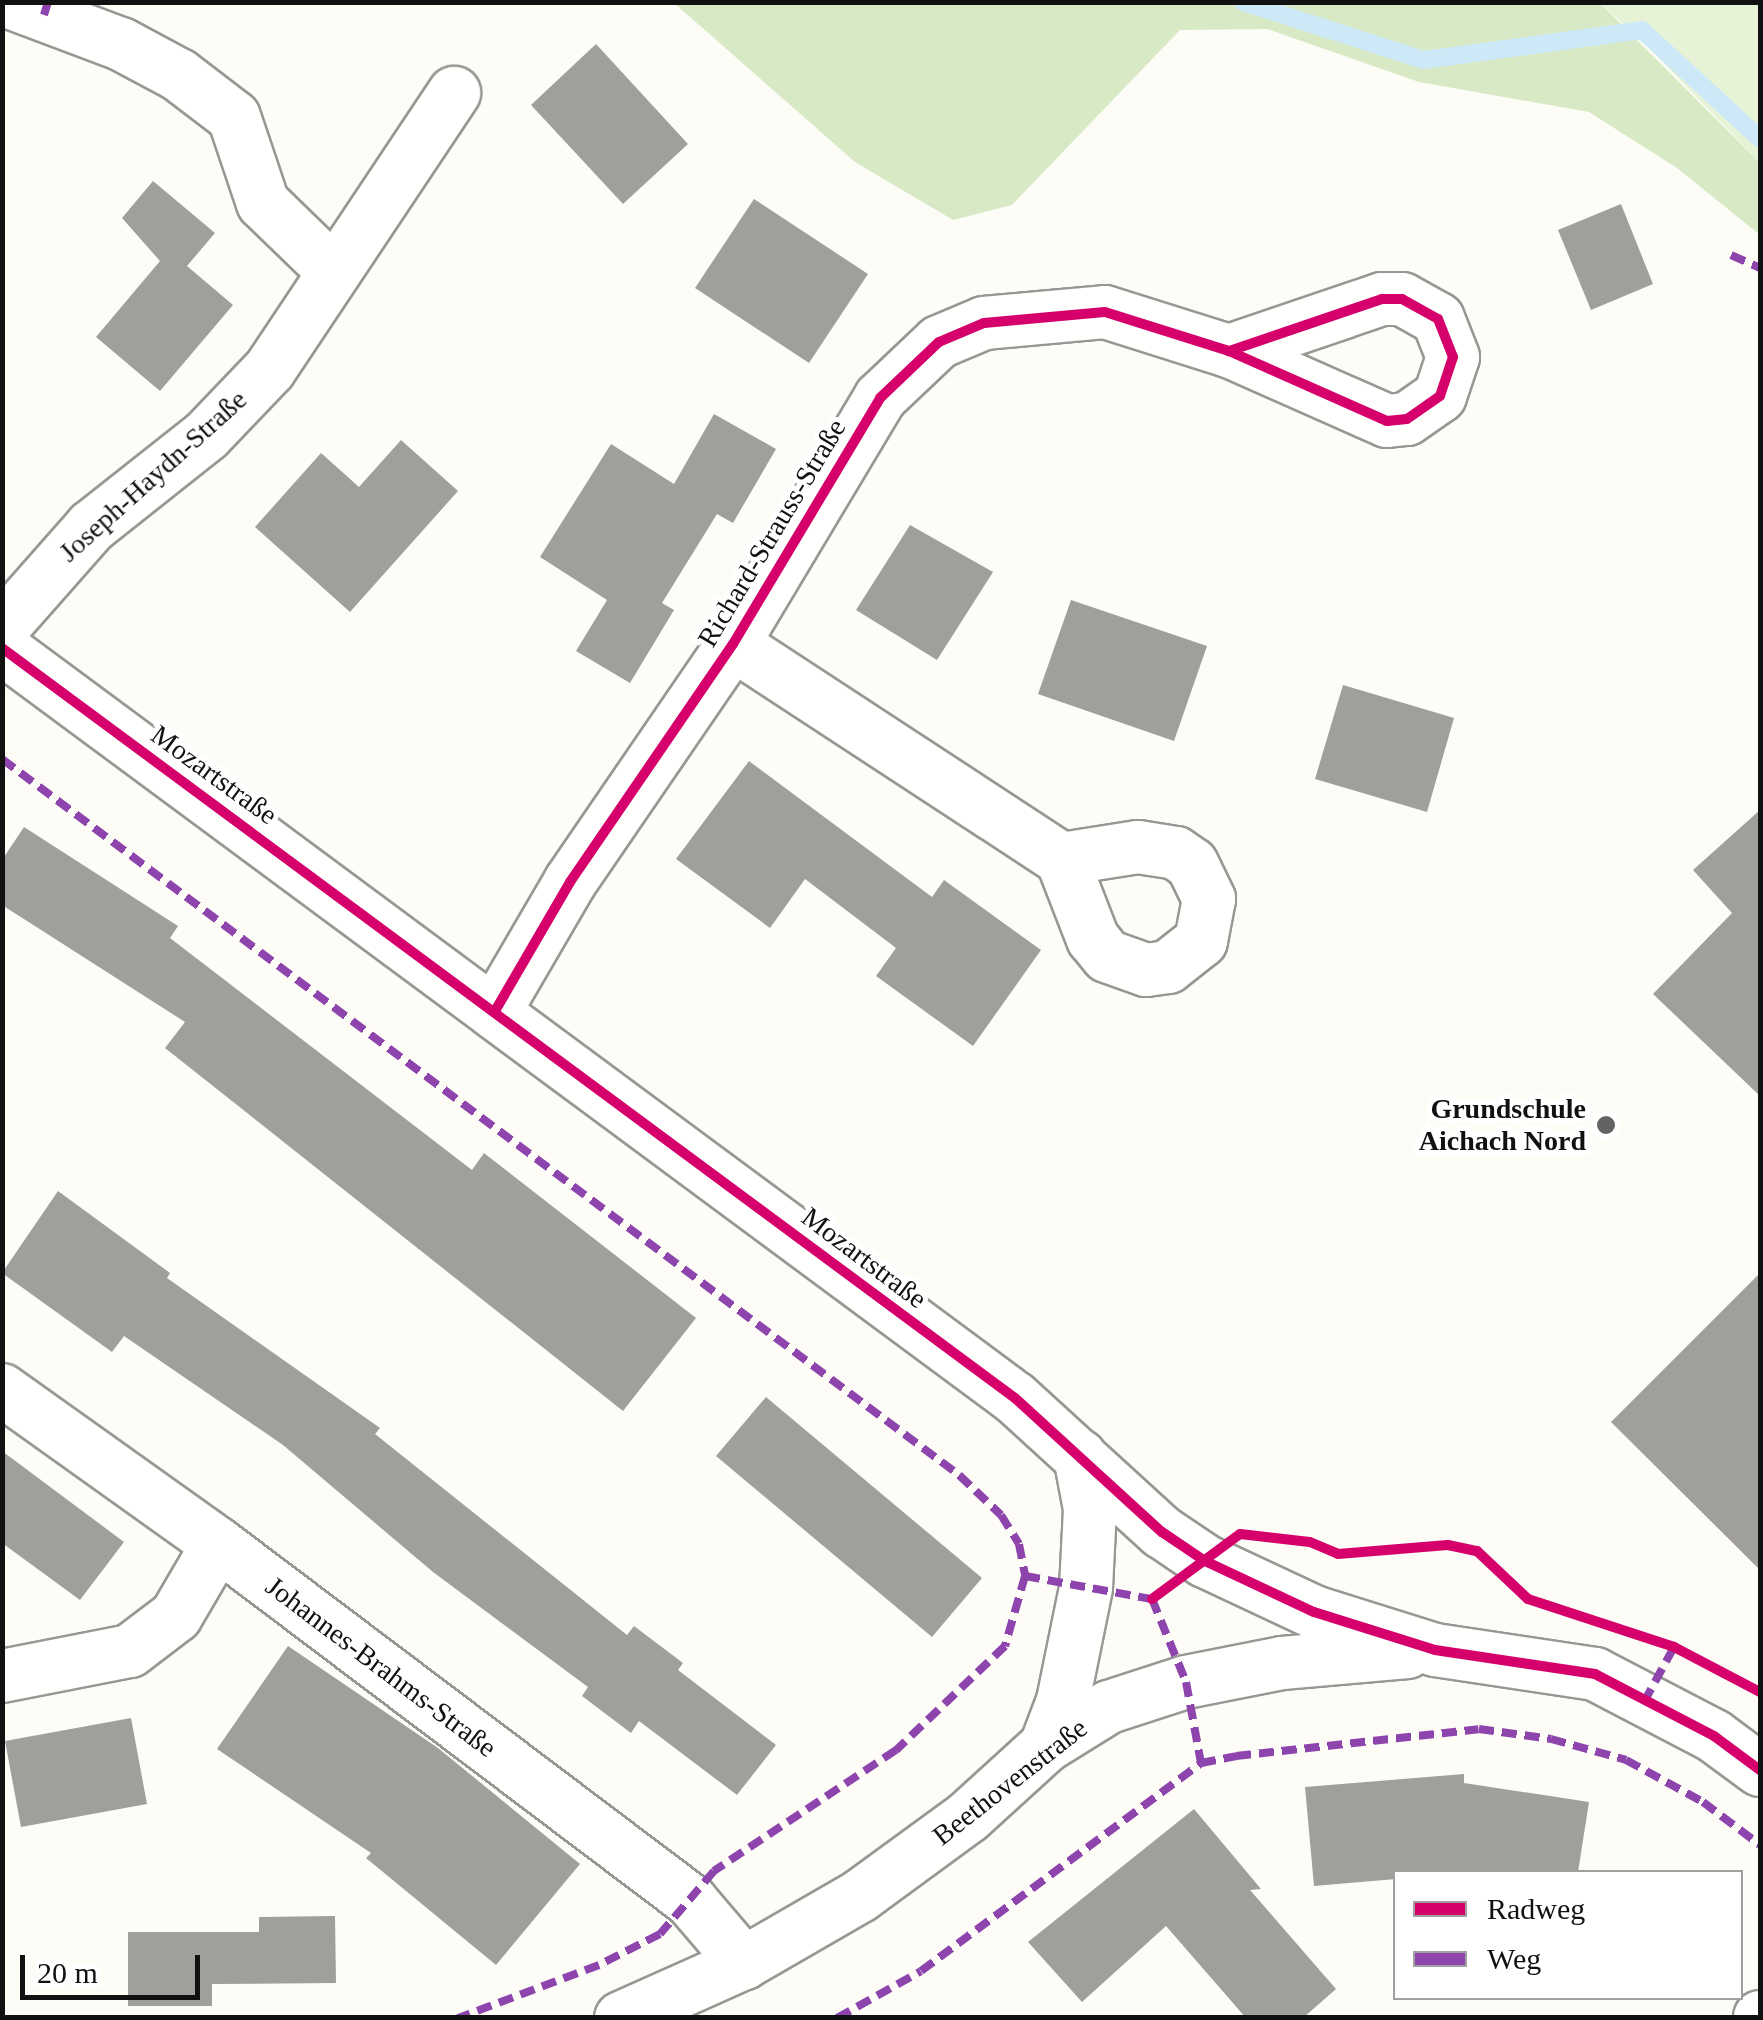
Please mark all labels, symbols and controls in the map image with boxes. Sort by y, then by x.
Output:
street label: Joseph-Haydn-Straße [52,383,254,569]
street label: Richard-Strauss-Straße [691,413,853,653]
street label: Mozartstraße [144,718,284,832]
place label: Grundschule Aichach Nord [1419,1092,1586,1158]
marker: Grundschule Aichach Nord [1595,1114,1617,1136]
street label: Mozartstraße [795,1200,933,1316]
street label: Johannes-Brahms-Straße [259,1569,503,1765]
street label: Beethovenstraße [926,1711,1094,1853]
legend [1393,1870,1743,2000]
text: Radweg [1487,1892,1585,1925]
scale bar [25,1935,205,1997]
text: Weg [1487,1942,1541,1975]
text: 20 m [37,1956,98,1989]

